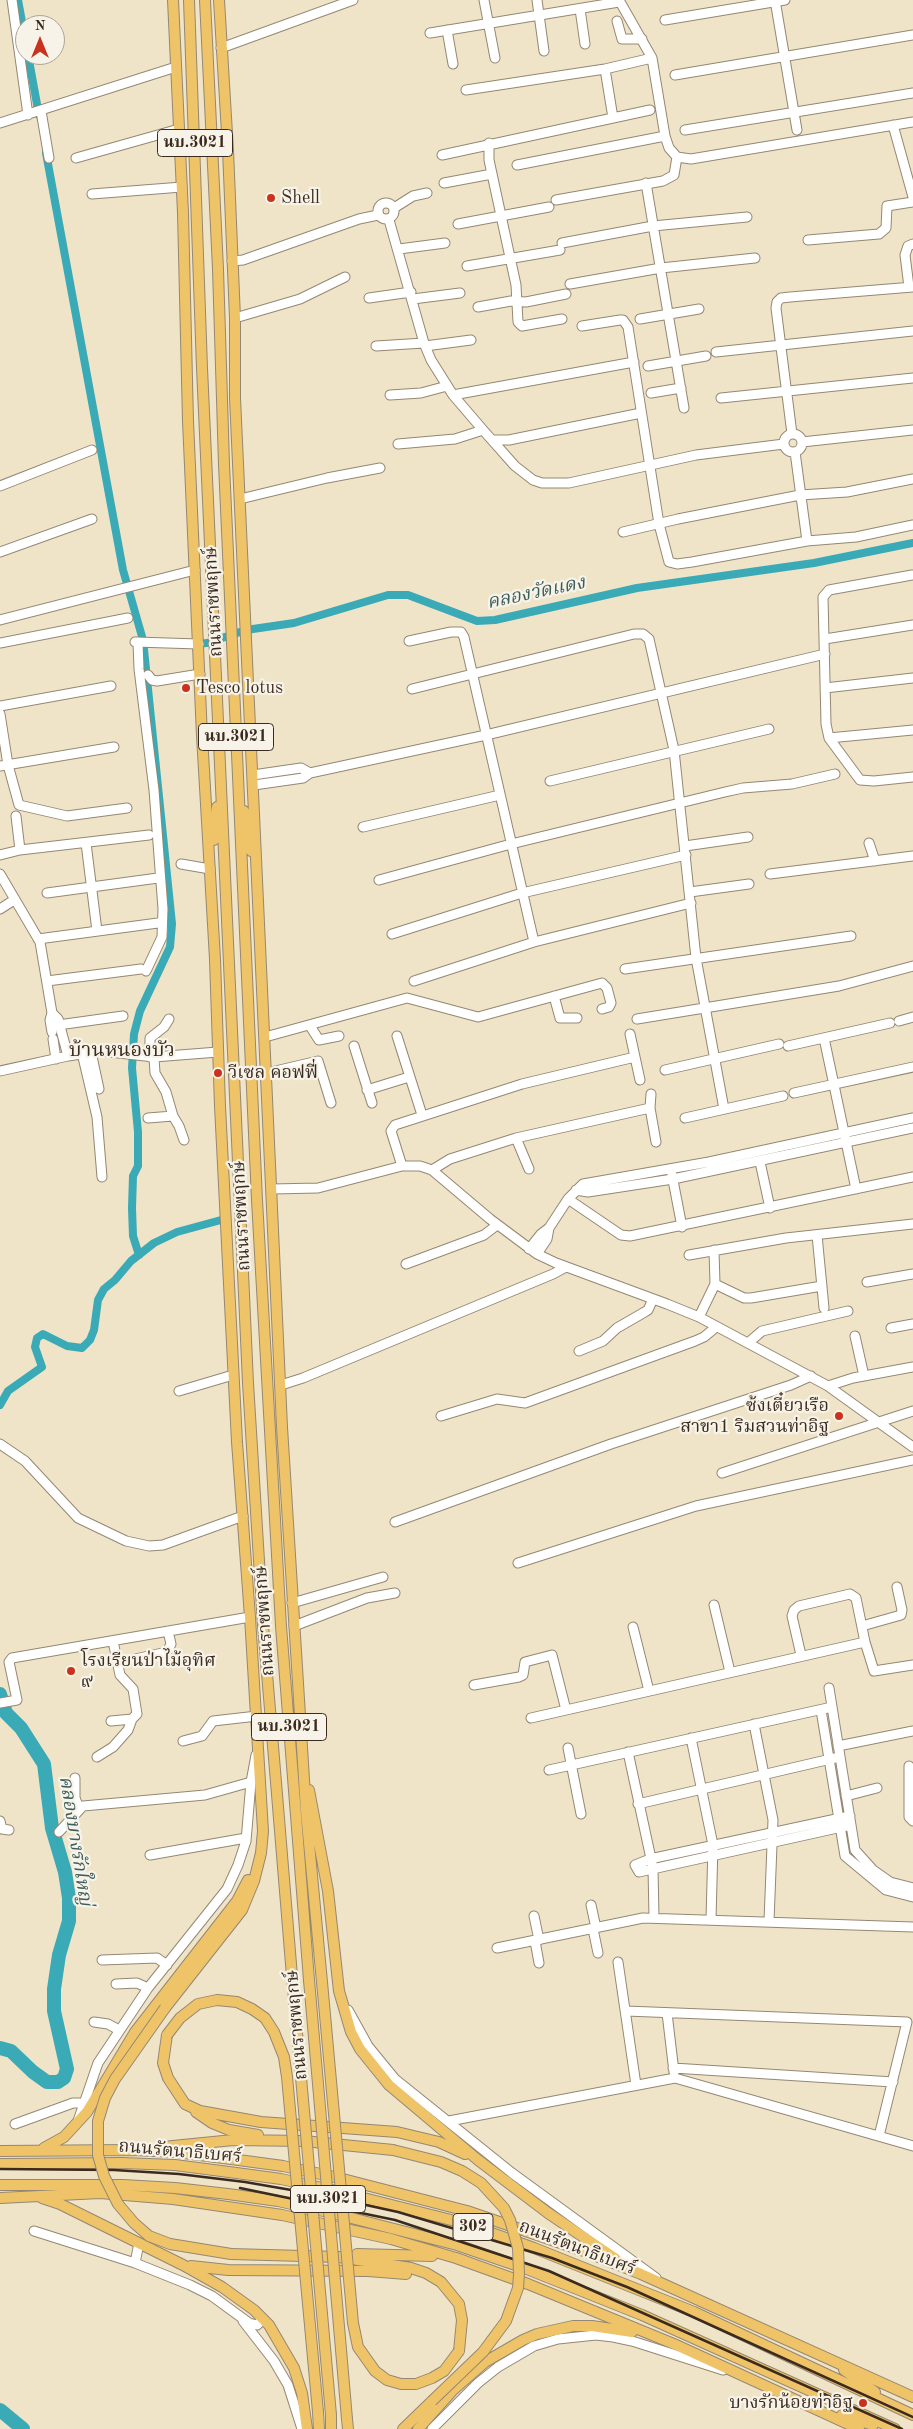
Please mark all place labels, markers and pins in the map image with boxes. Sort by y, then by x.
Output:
place label: Shell [281,187,320,209]
marker: Shell [265,192,277,204]
place label: Tesco lotus [196,677,283,699]
marker: Tesco lotus [180,682,192,694]
place label: วีเซล คอฟฟี่ [228,1062,318,1084]
marker: วีเซล คอฟฟี่ [212,1067,224,1079]
place label: ซ้งเตี๋ยวเรือ สาขา1 ริมสวนท่าอิฐ [680,1395,829,1438]
marker: ซ้งเตี๋ยวเรือ สาขา1 ริมสวนท่าอิฐ [833,1410,845,1422]
place label: โรงเรียนป่าไม้อุทิศ ๙ [81,1650,216,1692]
marker: โรงเรียนป่าไม้อุทิศ ๙ [65,1665,77,1677]
place label: บางรักน้อยท่าอิฐ [729,2392,853,2414]
marker: บางรักน้อยท่าอิฐ [857,2397,869,2409]

